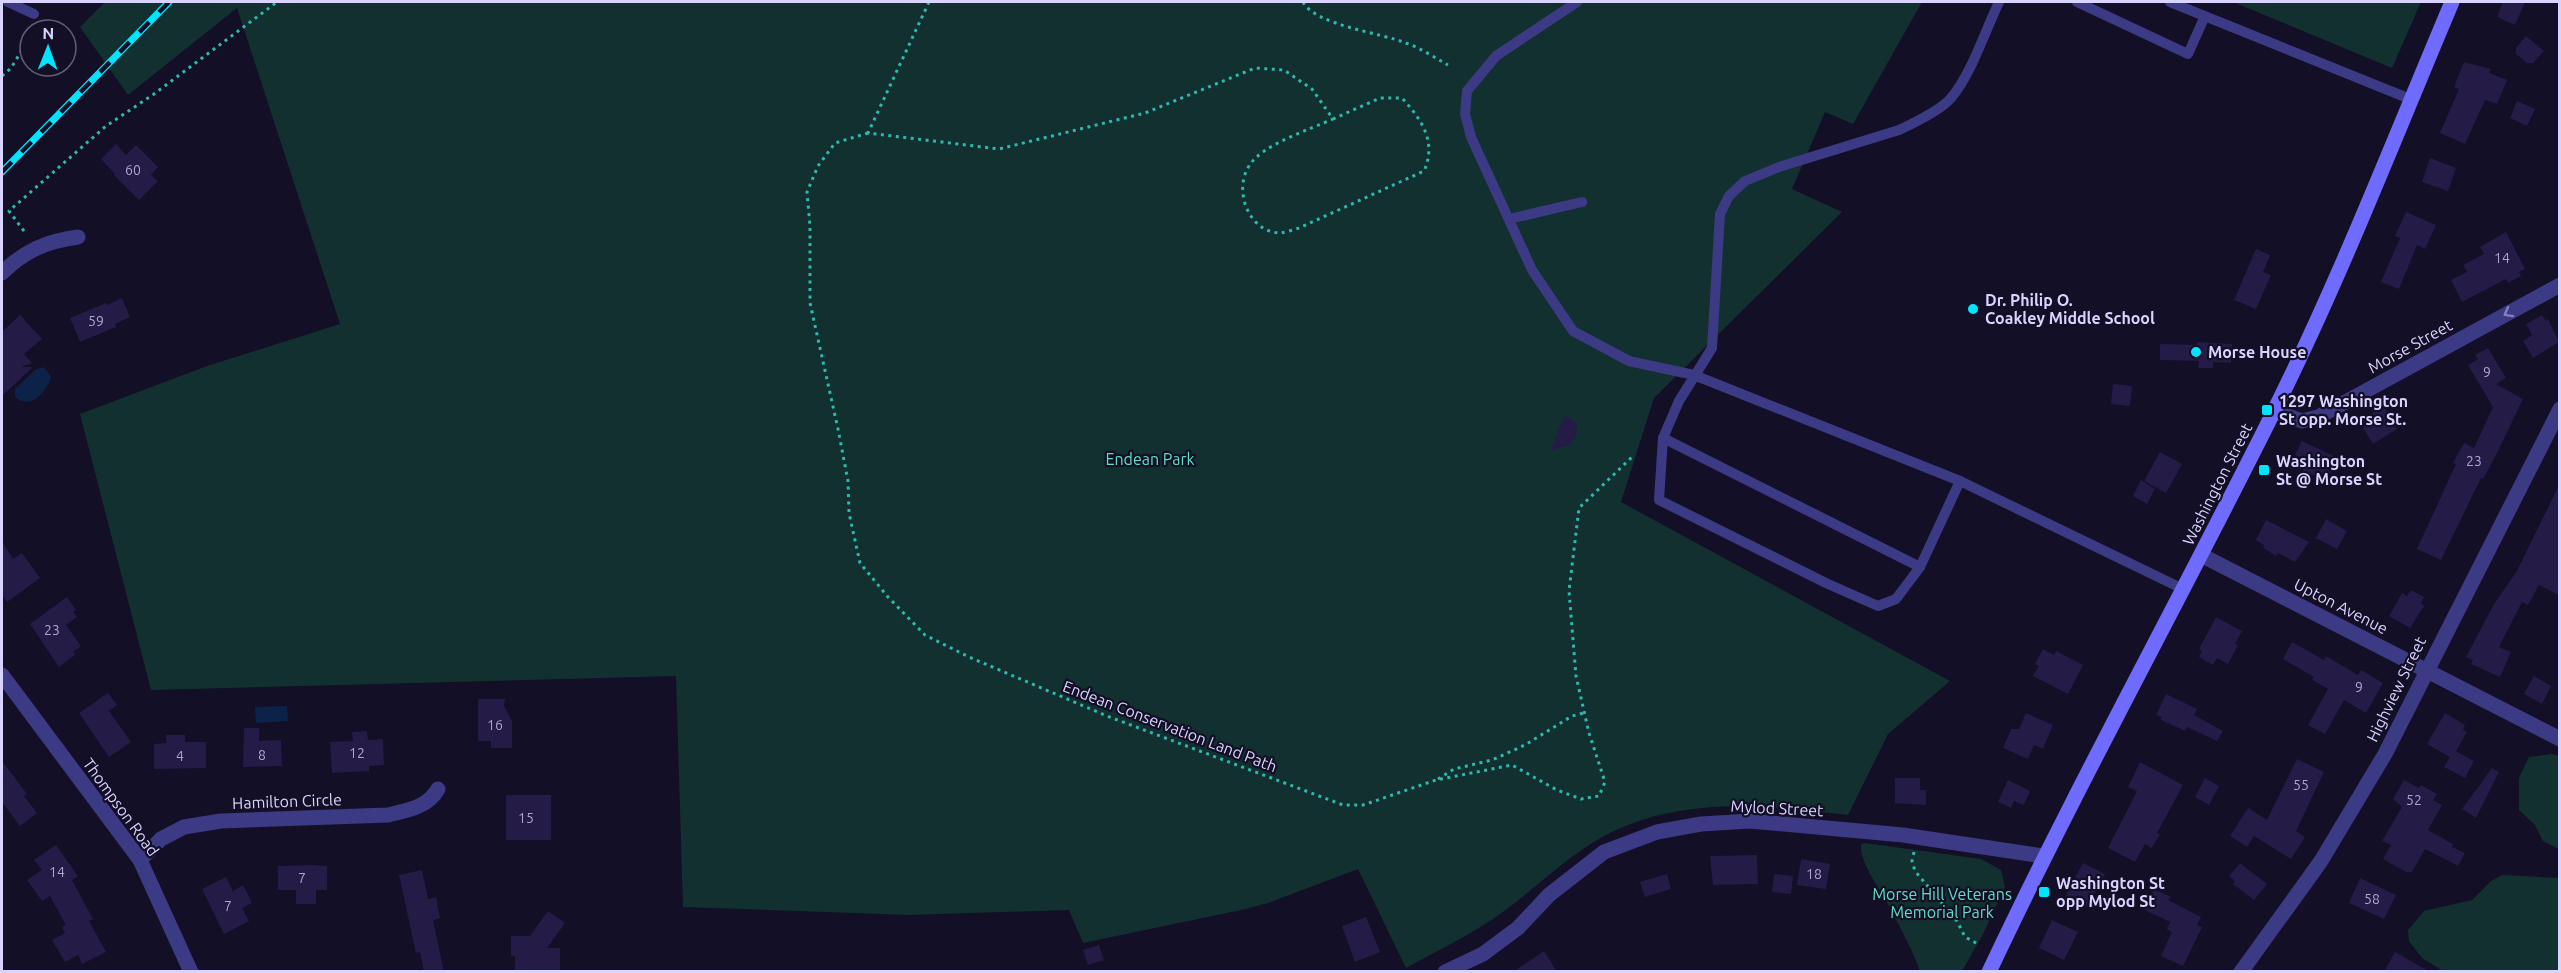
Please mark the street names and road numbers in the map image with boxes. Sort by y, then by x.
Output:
street label: Morse Street [2365,315,2456,377]
street label: Washington Street [2179,420,2256,548]
street label: Upton Avenue [2291,575,2391,637]
street label: Highview Street [2363,633,2430,744]
street label: Endean Conservation Land Path [1060,677,1280,775]
street label: Thompson Road [79,755,163,859]
street label: Hamilton Circle [232,790,342,812]
street label: Mylod Street [1730,797,1825,819]

